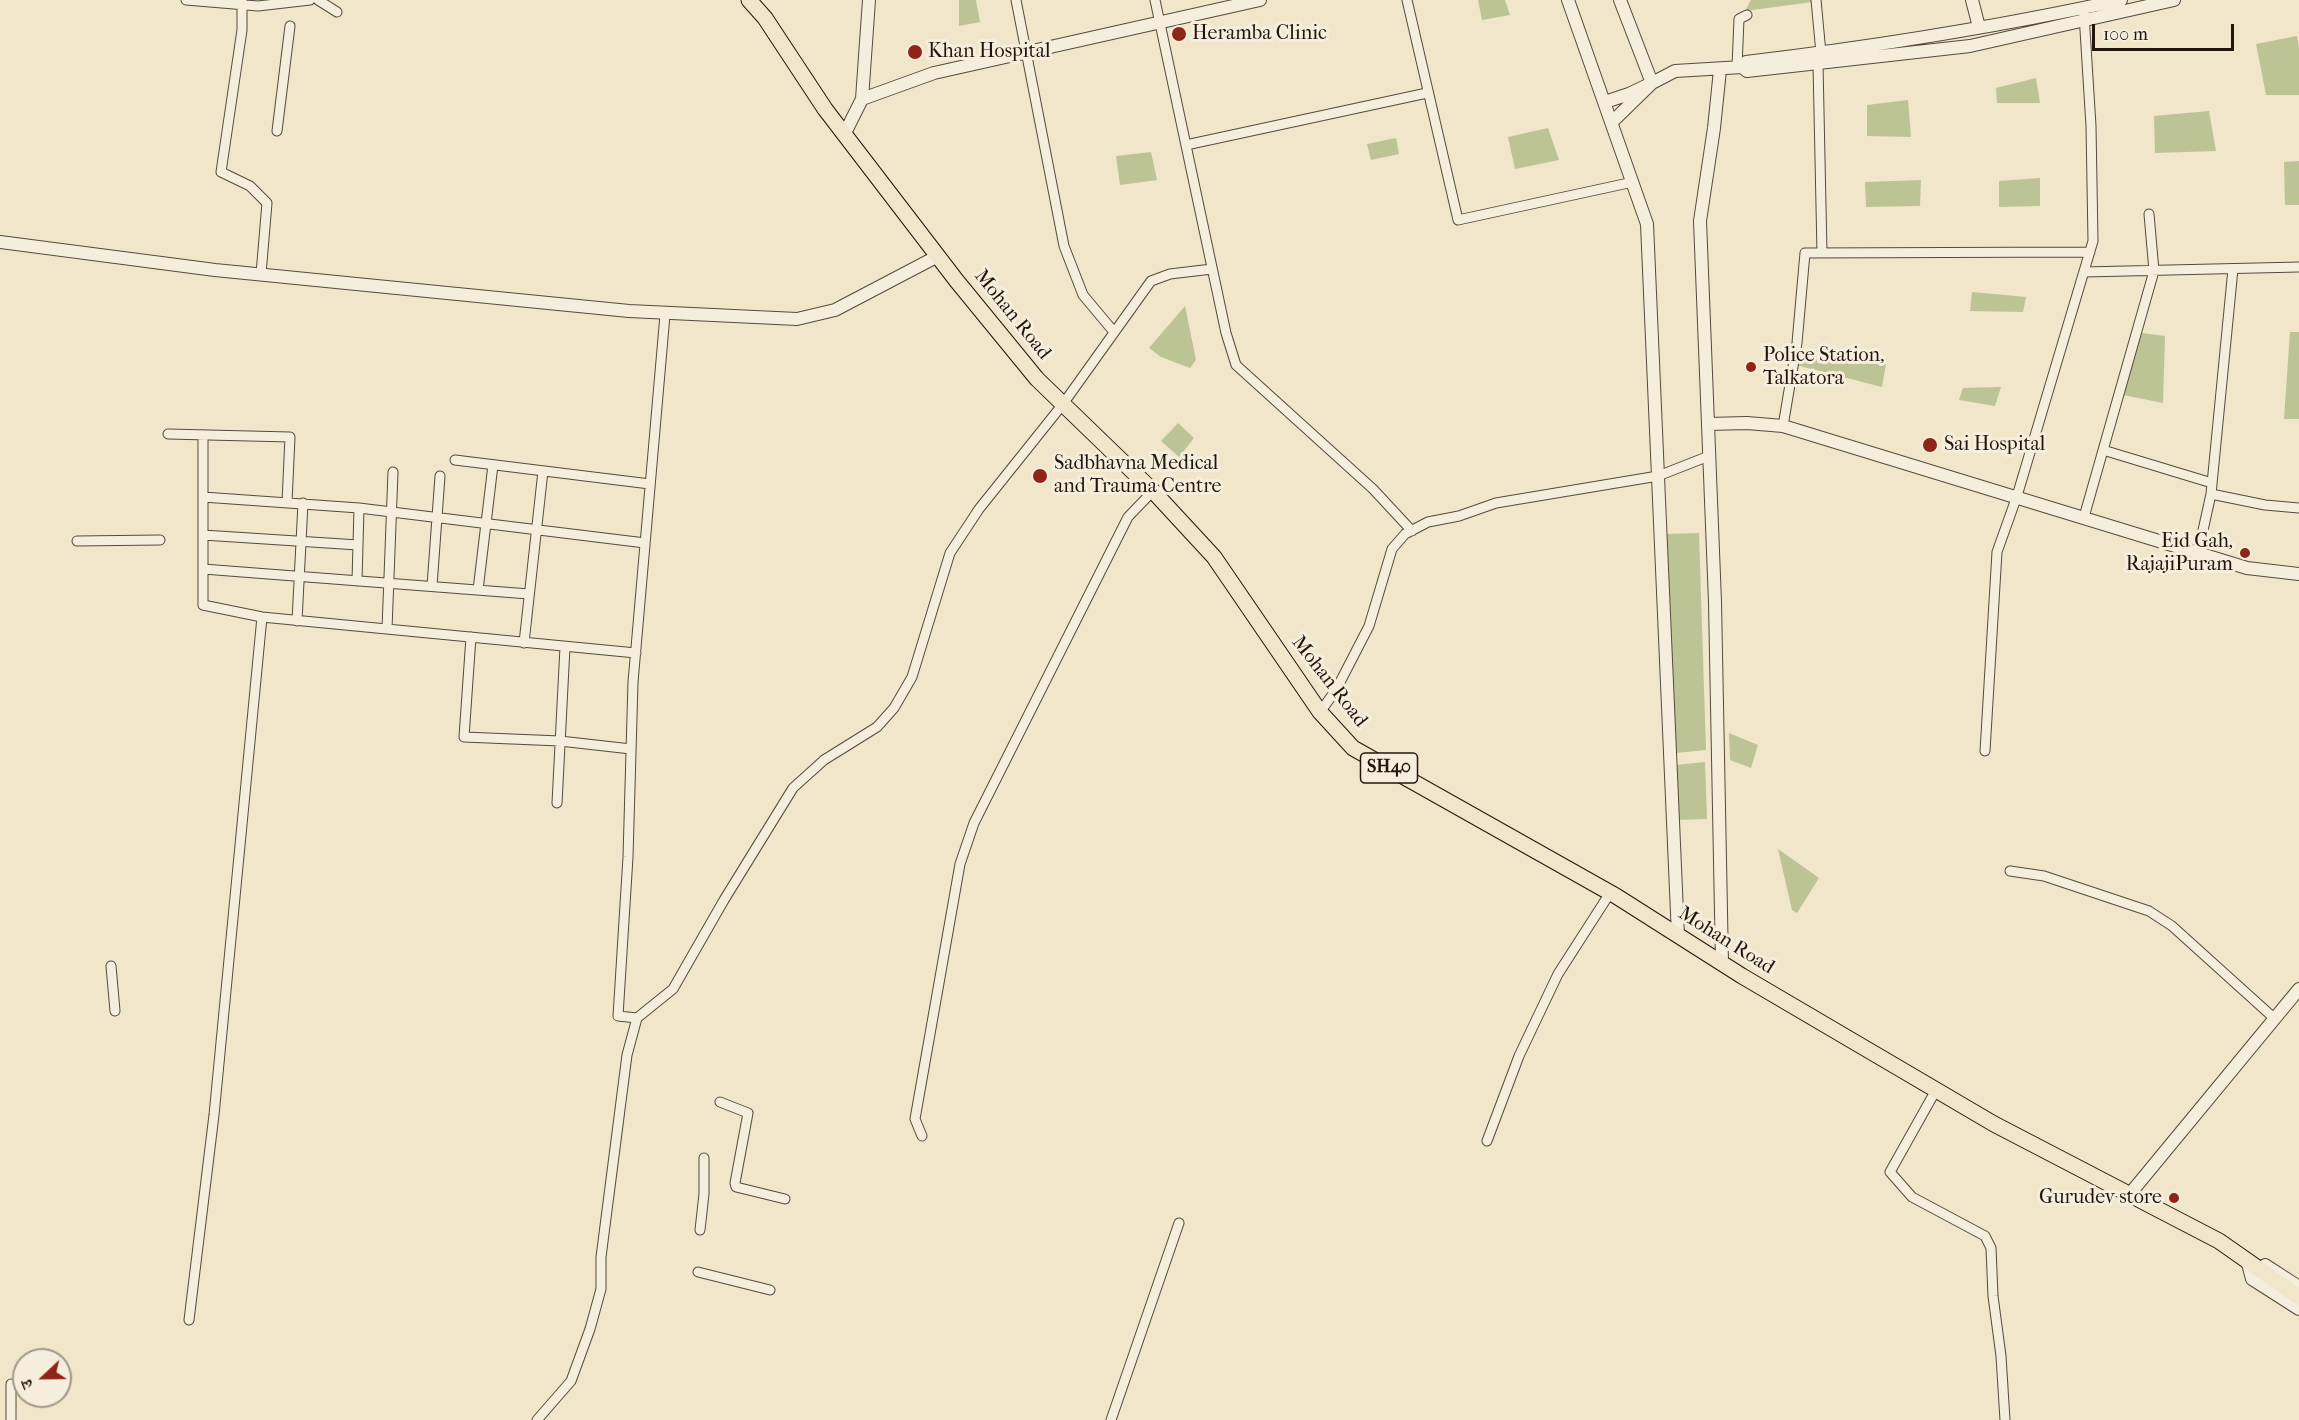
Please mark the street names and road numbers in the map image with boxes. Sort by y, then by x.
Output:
street label: Mohan Road [968,265,1056,365]
street label: Mohan Road [1286,632,1372,732]
road number: SH40 [1360,753,1418,783]
street label: Mohan Road [1673,902,1779,980]

